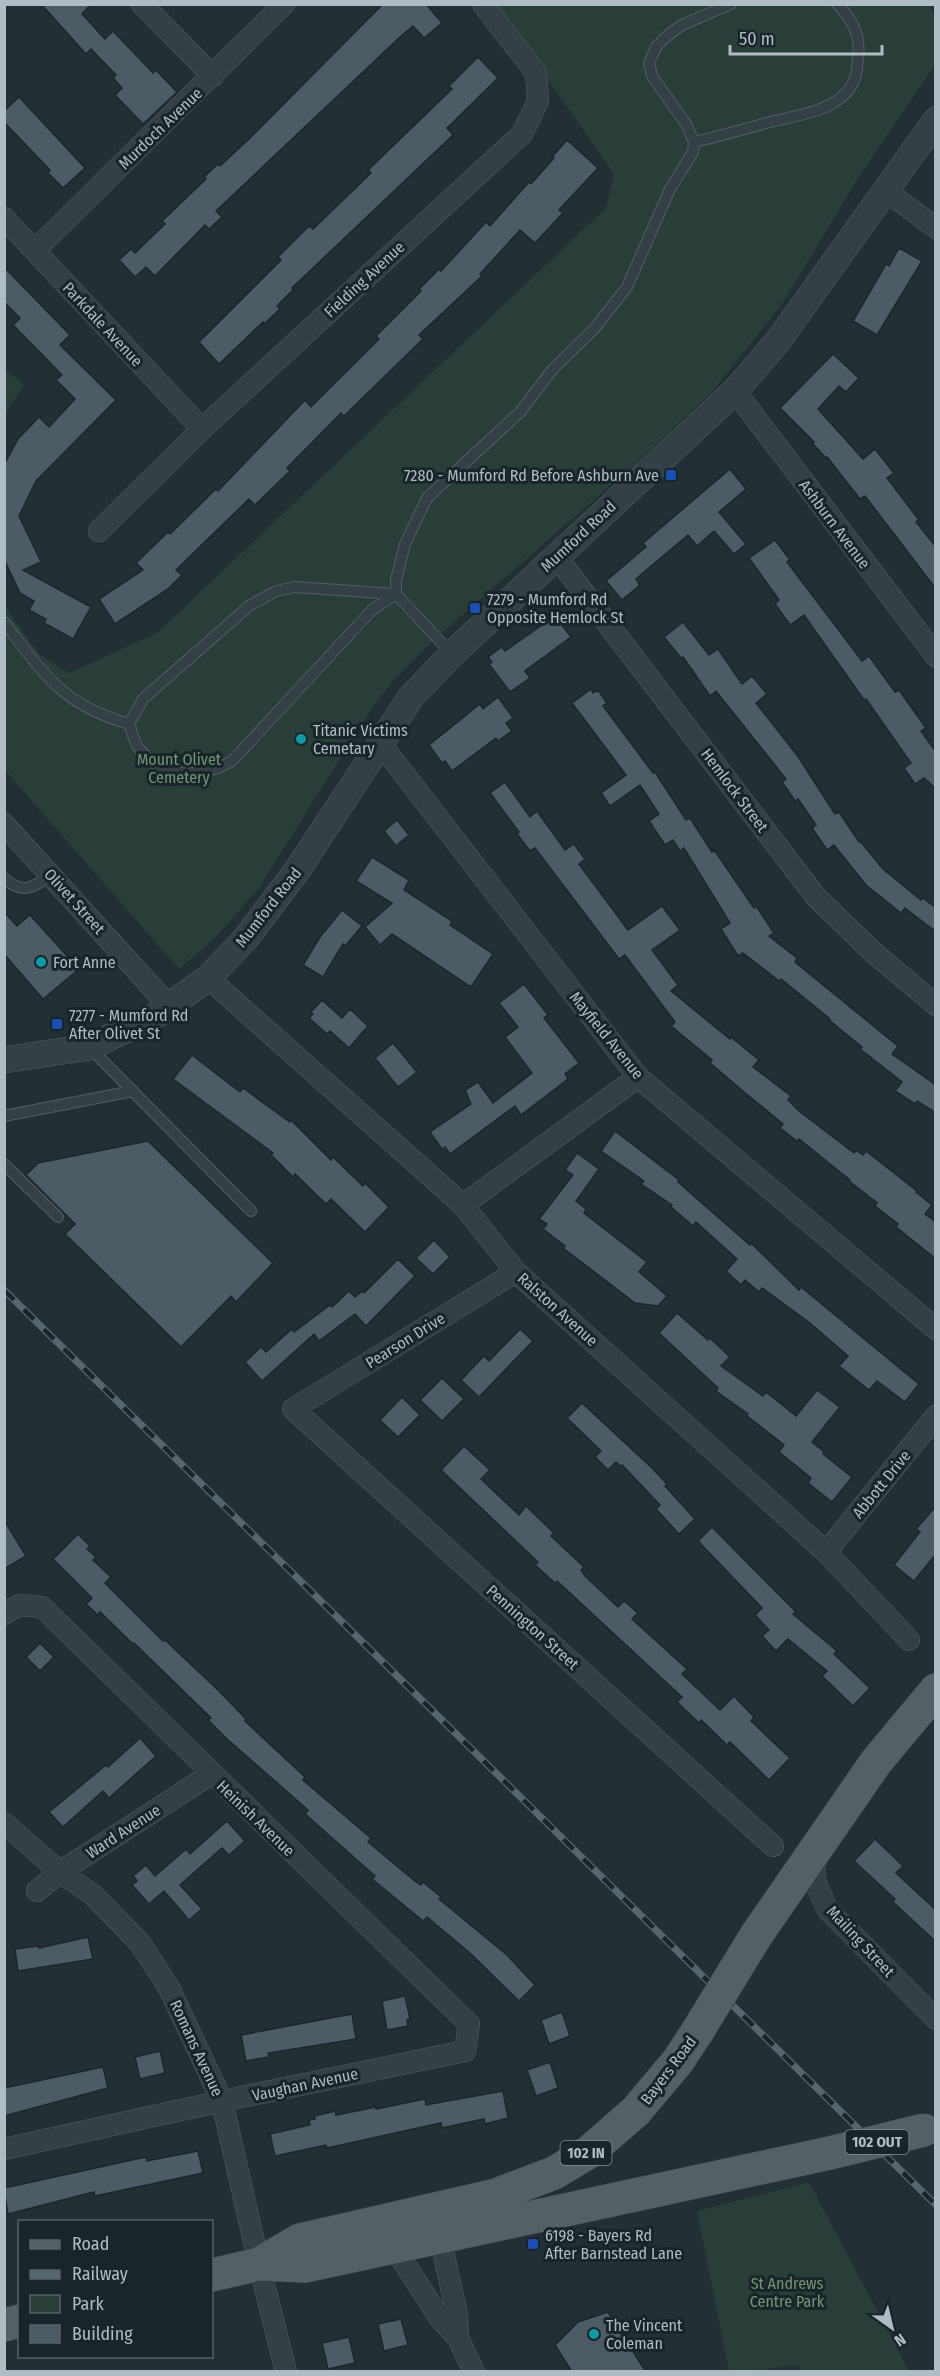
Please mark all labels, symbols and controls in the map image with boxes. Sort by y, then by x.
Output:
scale bar [730,18,882,56]
text: 50 m [739,28,775,50]
street label: Murdoch Avenue [115,84,206,173]
street label: Fielding Avenue [320,237,409,321]
street label: Parkdale Avenue [59,278,147,371]
place label: 7280 - Mumford Rd Before Ashburn Ave [404,466,659,485]
marker: 7280 - Mumford Rd Before Ashburn Ave [664,468,678,482]
street label: Ashburn Avenue [795,476,874,573]
street label: Mumford Road [537,497,620,576]
place label: 7279 - Mumford Rd Opposite Hemlock St [487,590,624,627]
marker: 7279 - Mumford Rd Opposite Hemlock St [468,601,482,615]
place label: Titanic Victims Cemetary [313,721,408,758]
marker: Titanic Victims Cemetary [294,732,308,746]
street label: Hemlock Street [697,745,773,837]
park label: Mount Olivet Cemetery [137,750,222,787]
street label: Mumford Road [231,864,305,951]
street label: Olivet Street [40,865,109,939]
place label: Fort Anne [53,953,116,972]
marker: Fort Anne [34,955,48,969]
street label: Mayfield Avenue [566,988,648,1083]
place label: 7277 - Mumford Rd After Olivet St [69,1006,188,1043]
marker: 7277 - Mumford Rd After Olivet St [50,1017,64,1031]
street label: Ralston Avenue [514,1269,602,1350]
street label: Pearson Drive [362,1308,449,1372]
street label: Abbott Drive [848,1446,915,1522]
street label: Pennington Street [483,1581,583,1674]
street label: Heinish Avenue [213,1776,299,1860]
street label: Ward Avenue [82,1800,164,1863]
street label: Mailing Street [823,1902,899,1981]
street label: Romans Avenue [166,1997,227,2100]
street label: Bayers Road [637,2032,700,2108]
street label: Vaughan Avenue [250,2064,360,2105]
road number: 102 OUT [846,2130,908,2154]
road number: 102 IN [560,2141,612,2165]
legend [18,2220,213,2358]
place label: 6198 - Bayers Rd After Barnstead Lane [545,2226,682,2263]
text: Road [72,2233,109,2255]
marker: 6198 - Bayers Rd After Barnstead Lane [526,2237,540,2251]
text: Railway [72,2263,128,2285]
park label: St Andrews Centre Park [750,2274,825,2311]
text: Park [72,2293,105,2315]
north arrow [862,2298,922,2358]
place label: The Vincent Coleman [606,2316,683,2353]
text: Building [72,2323,133,2345]
marker: The Vincent Coleman [587,2327,601,2341]
text: N [891,2329,909,2351]

